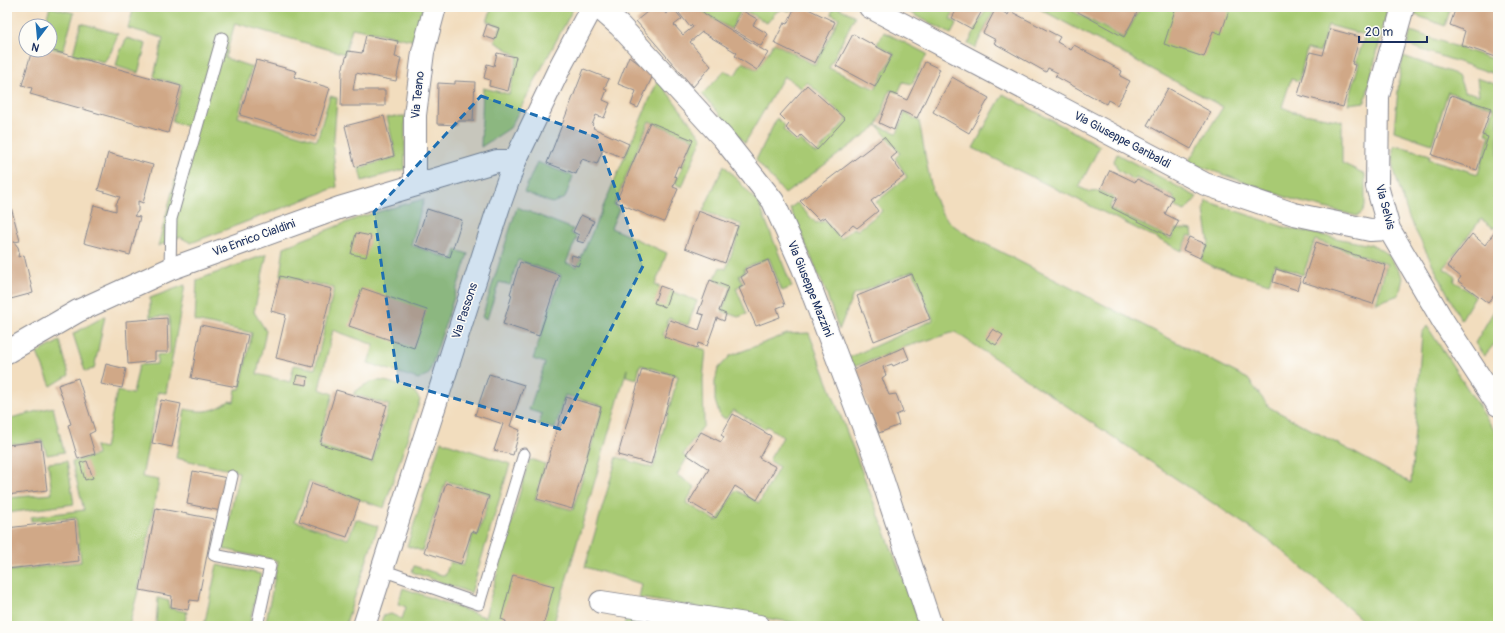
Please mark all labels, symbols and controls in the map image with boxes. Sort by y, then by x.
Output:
north arrow [18,18,58,58]
scale bar [1359,18,1427,44]
text: 20 m [1365,25,1394,40]
text: N [29,40,41,54]
street label: Via Teano [408,70,428,120]
street label: Via Giuseppe Garibaldi [1071,108,1173,172]
street label: Via Selvis [1372,183,1398,232]
street label: Via Enrico Cialdini [211,216,297,260]
street label: Via Giuseppe Mazzini [784,239,836,339]
street label: Via Passons [449,280,481,341]

